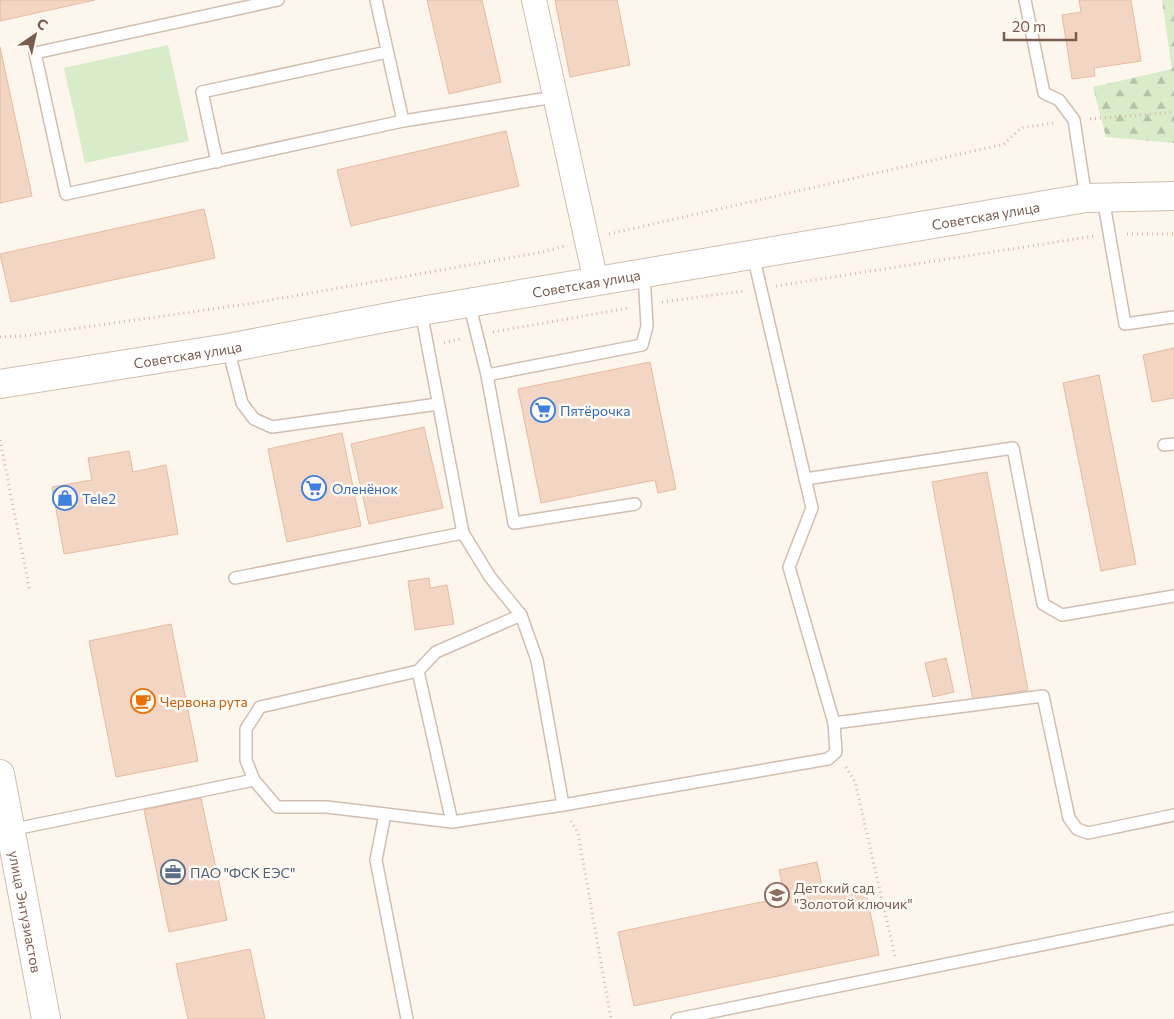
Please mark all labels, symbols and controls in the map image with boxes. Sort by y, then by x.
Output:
north arrow [10,10,60,60]
scale bar [1004,10,1076,42]
text: С [34,14,51,34]
text: 20 m [1012,17,1046,35]
street label: Советская улица [930,198,1041,233]
street label: Советская улица [531,265,642,300]
street label: Советская улица [132,337,243,371]
supermarket icon: Пятёрочка [530,397,556,423]
place label: Пятёрочка [560,402,630,419]
supermarket icon: Оленёнок [301,475,327,501]
place label: Оленёнок [332,480,398,497]
shop icon: Tele2 [52,485,78,511]
place label: Tele2 [82,490,116,507]
cafe icon: Червона рута [130,688,156,714]
place label: Червона рута [160,693,248,710]
street label: улица Энтузиастов [6,849,46,974]
office icon: ПАО "ФСК ЕЭС" [160,859,186,885]
place label: ПАО "ФСК ЕЭС" [190,864,295,881]
place label: Детский сад "Золотой ключик" [794,879,913,912]
school or university icon: Детский сад "Золотой ключик" [764,882,790,908]

